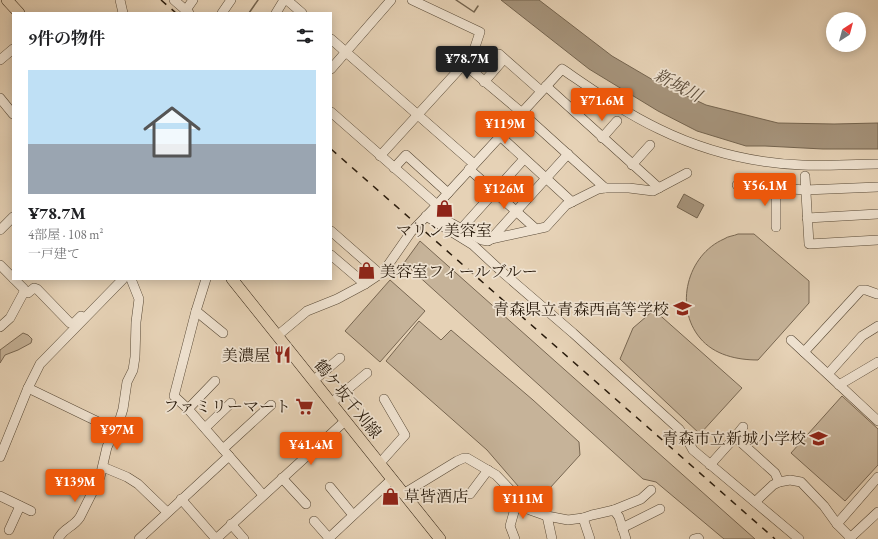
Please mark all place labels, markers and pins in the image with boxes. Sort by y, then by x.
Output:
pin: ¥78.7M [434,46,500,80]
pin: ¥71.6M [569,88,635,122]
pin: ¥119M [477,111,533,145]
pin: ¥56.1M [732,173,798,207]
pin: ¥126M [476,176,532,210]
shop icon: マリン美容室 [434,199,454,219]
place label: マリン美容室 [396,220,492,241]
shop icon: 美容室フィールブルー [357,261,377,281]
place label: 美容室フィールブルー [380,261,538,282]
place label: 青森県立青森西高等学校 [493,299,669,320]
school or university icon: 青森県立青森西高等学校 [672,299,692,319]
place label: 美濃屋 [222,345,270,366]
restaurant icon: 美濃屋 [273,345,293,365]
place label: ファミリーマート [163,396,291,417]
supermarket icon: ファミリーマート [294,396,314,416]
pin: ¥97M [93,417,141,451]
place label: 青森市立新城小学校 [662,428,806,449]
school or university icon: 青森市立新城小学校 [809,428,829,448]
pin: ¥41.4M [278,432,344,466]
pin: ¥139M [47,469,103,503]
shop icon: 草皆酒店 [381,486,401,506]
place label: 草皆酒店 [404,486,468,507]
pin: ¥111M [495,486,551,520]

